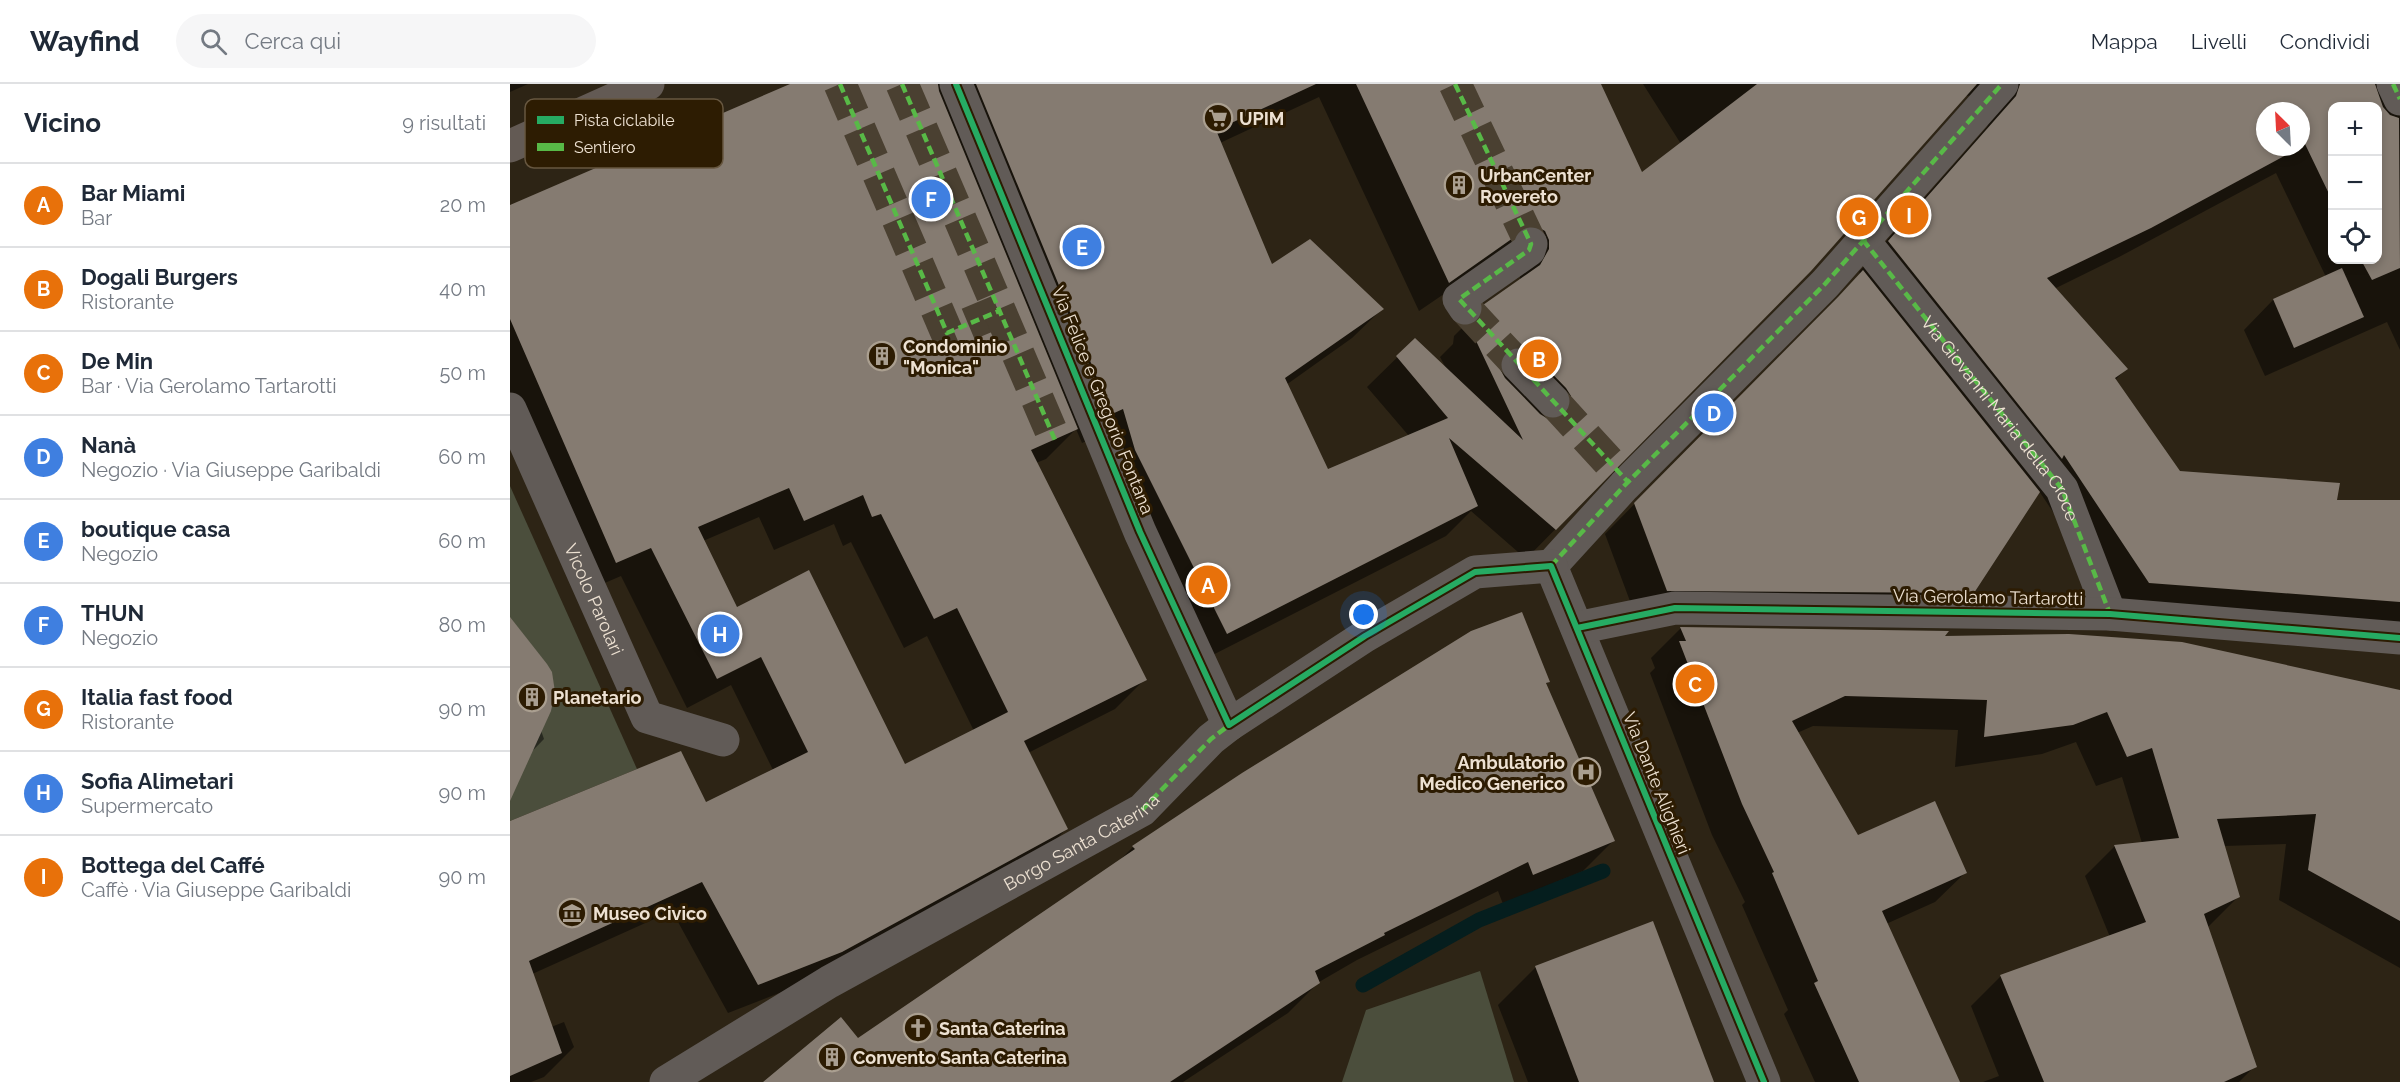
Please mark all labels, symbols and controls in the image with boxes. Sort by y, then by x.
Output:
search box [176,14,596,68]
text: Wayfind [30,25,140,58]
icon: search [197,25,230,58]
text: Cerca qui [245,28,341,54]
text: Mappa [2091,29,2158,54]
text: Livelli [2191,29,2247,54]
text: Condividi [2280,29,2370,54]
legend [525,99,723,168]
supermarket icon: UPIM [1202,102,1234,134]
north arrow [2256,102,2310,156]
map controls [2328,102,2382,264]
button: + [2328,102,2382,156]
text: Vicino [24,108,101,138]
place label: UPIM [1239,108,1284,129]
text: 9 risultati [402,111,486,135]
text: Pista ciclabile [574,111,675,130]
text: Sentiero [574,138,635,157]
button: − [2328,156,2382,210]
place label: UrbanCenter Rovereto [1480,165,1591,207]
building icon: UrbanCenter Rovereto [1443,169,1475,201]
pin: F [912,176,950,222]
text: Bar Miami [81,180,185,206]
pin: I [1890,192,1928,238]
text: A [37,193,50,217]
text: 20 m [440,193,486,217]
pin: G [1840,194,1878,240]
text: Bar [81,206,112,230]
button: locate [2328,210,2382,264]
pin: E [1062,224,1102,270]
text: Dogali Burgers [81,264,238,290]
text: B [37,277,50,301]
text: 40 m [439,277,486,301]
street label: Via Felice e Gregorio Fontana [1048,283,1158,517]
text: Ristorante [81,290,174,314]
street label: Via Giovanni Maria della Croce [1917,311,2084,524]
place label: Condominio "Monica" [903,336,1007,378]
pin: B [1520,336,1558,382]
building icon: Condominio "Monica" [866,340,898,372]
text: De Min [81,348,153,374]
text: C [37,361,50,385]
text: 50 m [439,361,486,385]
text: Bar · Via Gerolamo Tartarotti [81,374,337,398]
pin: D [1694,390,1734,436]
text: Nanà [81,432,136,458]
text: D [36,445,51,469]
text: 60 m [438,445,486,469]
text: Negozio · Via Giuseppe Garibaldi [81,458,381,482]
text: boutique casa [81,516,230,542]
text: E [37,529,50,553]
text: 60 m [438,529,486,553]
street label: Vicolo Parolari [561,540,628,658]
text: Negozio [81,542,158,566]
pin: A [1188,562,1228,608]
street label: Via Gerolamo Tartarotti [1893,585,2083,609]
text: THUN [81,600,144,626]
your location [1349,600,1378,629]
pin: H [700,612,740,656]
text: F [38,613,49,637]
text: 80 m [438,613,486,637]
text: Negozio [81,626,158,650]
pin: C [1676,662,1714,706]
building icon: Planetario [516,681,548,713]
text: Italia fast food [81,684,233,710]
place label: Planetario [553,687,642,708]
text: G [36,697,51,721]
text: 90 m [439,697,486,721]
street label: Via Dante Alighieri [1619,709,1695,857]
text: Ristorante [81,710,174,734]
place label: Ambulatorio Medico Generico [1419,752,1565,794]
hospital icon: Ambulatorio Medico Generico [1570,756,1602,788]
text: Sofia Alimetari [81,768,234,794]
text: H [36,781,51,805]
text: 90 m [439,781,486,805]
street label: Borgo Santa Caterina [1000,789,1163,895]
text: Supermercato [81,794,213,818]
text: Bottega del Caffé [81,852,265,878]
text: I [41,865,46,889]
text: 90 m [439,865,486,889]
text: Caffè · Via Giuseppe Garibaldi [81,878,351,902]
museum icon: Museo Civico [556,897,588,929]
place label: Museo Civico [593,903,707,924]
church icon: Santa Caterina [902,1012,934,1044]
place label: Santa Caterina [939,1018,1066,1039]
building icon: Convento Santa Caterina [816,1041,848,1073]
place label: Convento Santa Caterina [853,1047,1067,1068]

